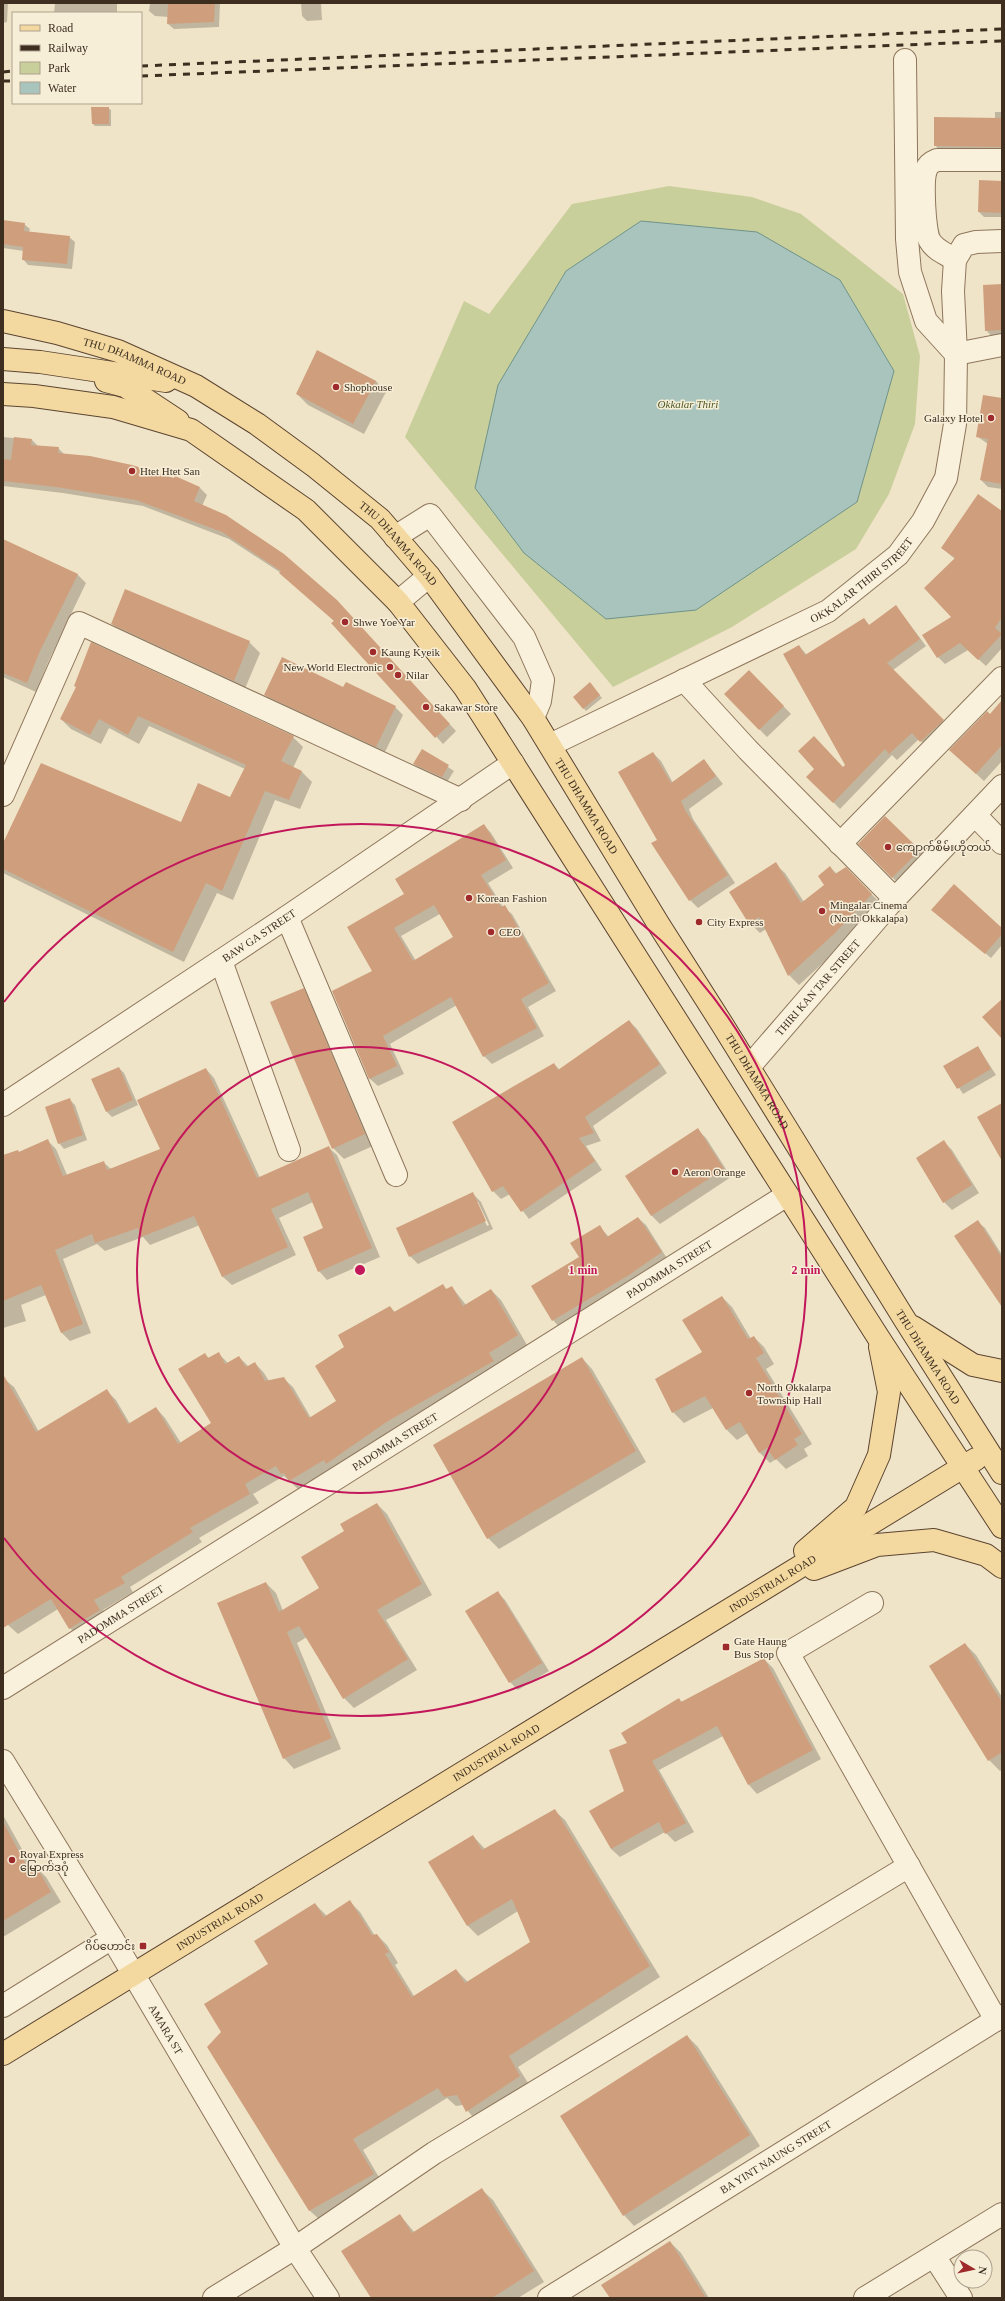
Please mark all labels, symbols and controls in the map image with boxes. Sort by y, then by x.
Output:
legend [12,12,142,104]
text: Road [48,21,73,35]
text: Railway [48,41,88,55]
text: Park [48,61,70,75]
text: Water [48,81,76,95]
street label: THU DHAMMA ROAD [82,335,188,387]
place label: Shophouse [344,381,392,393]
marker: Shophouse [331,382,341,392]
park label: Okkalar Thiri [658,398,718,410]
place label: Galaxy Hotel [924,412,983,424]
marker: Galaxy Hotel [986,413,996,423]
place label: Htet Htet San [140,465,200,477]
marker: Htet Htet San [127,466,137,476]
street label: THU DHAMMA ROAD [357,499,440,588]
street label: OKKALAR THIRI STREET [808,535,915,625]
place label: Shwe Yoe Yar [353,616,415,628]
marker: Shwe Yoe Yar [340,617,350,627]
place label: Kaung Kyeik [381,646,440,658]
marker: Kaung Kyeik [368,647,378,657]
place label: New World Electronic [284,661,382,673]
marker: New World Electronic [385,662,395,672]
place label: Nilar [406,669,429,681]
marker: Nilar [393,670,403,680]
place label: Sakawar Store [434,701,498,713]
marker: Sakawar Store [421,702,431,712]
street label: THU DHAMMA ROAD [553,756,620,856]
place label: ကျောက်စိမ်းဟိုတယ် [896,840,991,856]
marker: ကျောက်စိမ်းဟိုတယ် [883,842,893,852]
place label: Korean Fashion [477,892,547,904]
marker: Korean Fashion [464,893,474,903]
place label: Mingalar Cinema (North Okkalapa) [830,899,908,925]
marker: Mingalar Cinema (North Okkalapa) [817,906,827,916]
street label: BAW GA STREET [220,907,298,964]
place label: City Express [707,916,764,928]
marker: City Express [694,917,704,927]
place label: CEO [499,926,521,938]
marker: CEO [486,927,496,937]
street label: THIRI KAN TAR STREET [773,937,863,1038]
street label: THU DHAMMA ROAD [723,1031,792,1131]
place label: Aeron Orange [683,1166,746,1178]
marker: Aeron Orange [670,1167,680,1177]
street label: PADOMMA STREET [624,1237,715,1300]
centre of rings [353,1263,367,1277]
text: 1 min [568,1263,598,1277]
text: 2 min [791,1263,821,1277]
street label: THU DHAMMA ROAD [894,1307,963,1406]
place label: North Okkalarpa Township Hall [757,1381,831,1406]
marker: North Okkalarpa Township Hall [744,1388,754,1398]
street label: PADOMMA STREET [350,1410,440,1473]
street label: INDUSTRIAL ROAD [727,1552,818,1615]
street label: PADOMMA STREET [76,1582,166,1645]
place label: Gate Haung Bus Stop [734,1635,787,1660]
marker: Gate Haung Bus Stop [721,1642,731,1652]
street label: INDUSTRIAL ROAD [450,1721,542,1784]
place label: Royal Express မြောက်ဒဂုံ [20,1848,84,1876]
marker: Royal Express မြောက်ဒဂုံ [7,1855,17,1865]
street label: INDUSTRIAL ROAD [174,1890,265,1953]
place label: ဂိပ်ဟောင်း [85,1939,135,1952]
marker: ဂိပ်ဟောင်း [138,1941,148,1951]
street label: AMARA ST [147,2002,185,2057]
street label: BA YINT NAUNG STREET [718,2118,834,2196]
north arrow [953,2249,993,2289]
text: N [976,2266,989,2275]

